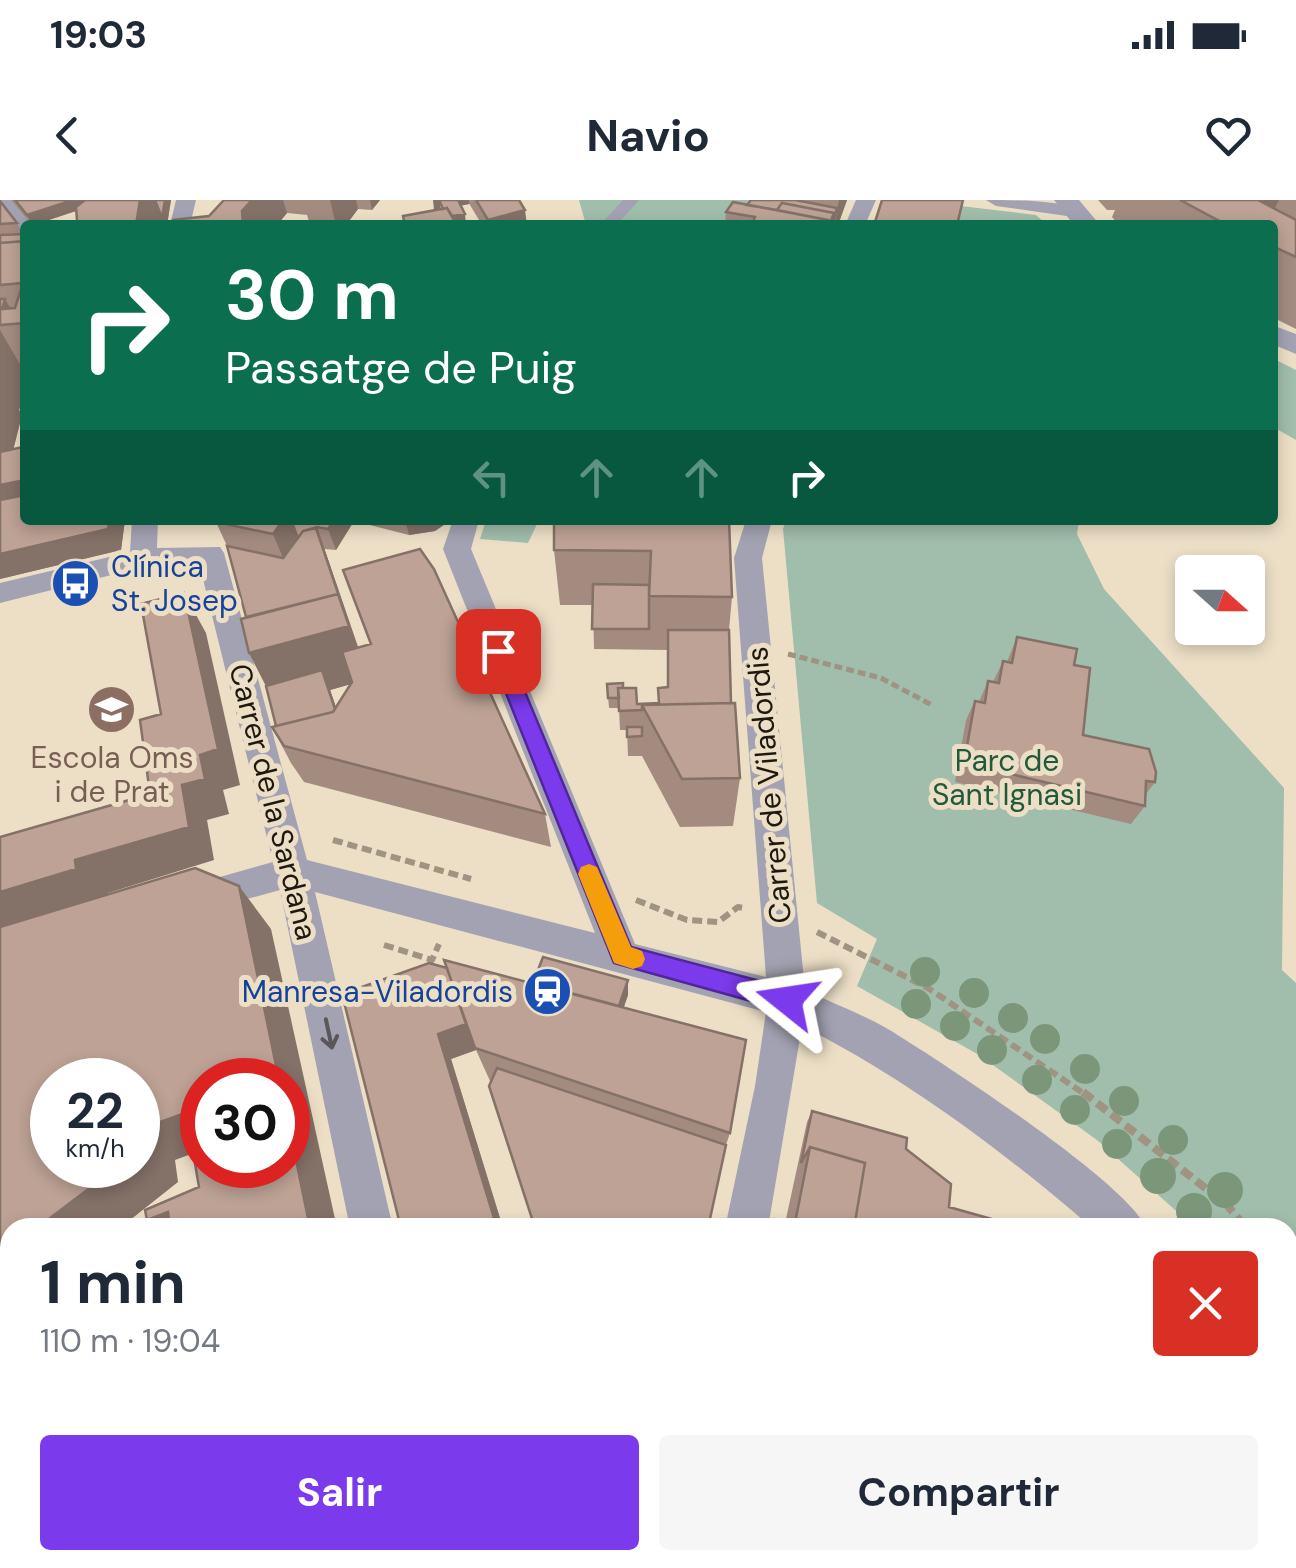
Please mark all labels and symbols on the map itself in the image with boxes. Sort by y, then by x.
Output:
place label: Clínica St. Josep [111,547,238,620]
north arrow [1175,555,1265,645]
bus stop icon: Clínica St. Josep [50,558,102,610]
pin [456,609,541,694]
street label: Carrer de Viladordis [737,645,800,925]
street label: Carrer de la Sardana [220,660,327,944]
school or university icon: Escola Oms i de Prat [86,683,138,735]
place label: Escola Oms i de Prat [31,738,193,811]
park label: Parc de Sant Ignasi [932,741,1082,814]
position arrow [735,948,839,1052]
station icon: Manresa-Viladordis [522,966,574,1018]
place label: Manresa-Viladordis [242,972,513,1011]
one-way arrow [321,1017,339,1049]
speed limit sign: 30 [180,1058,310,1188]

